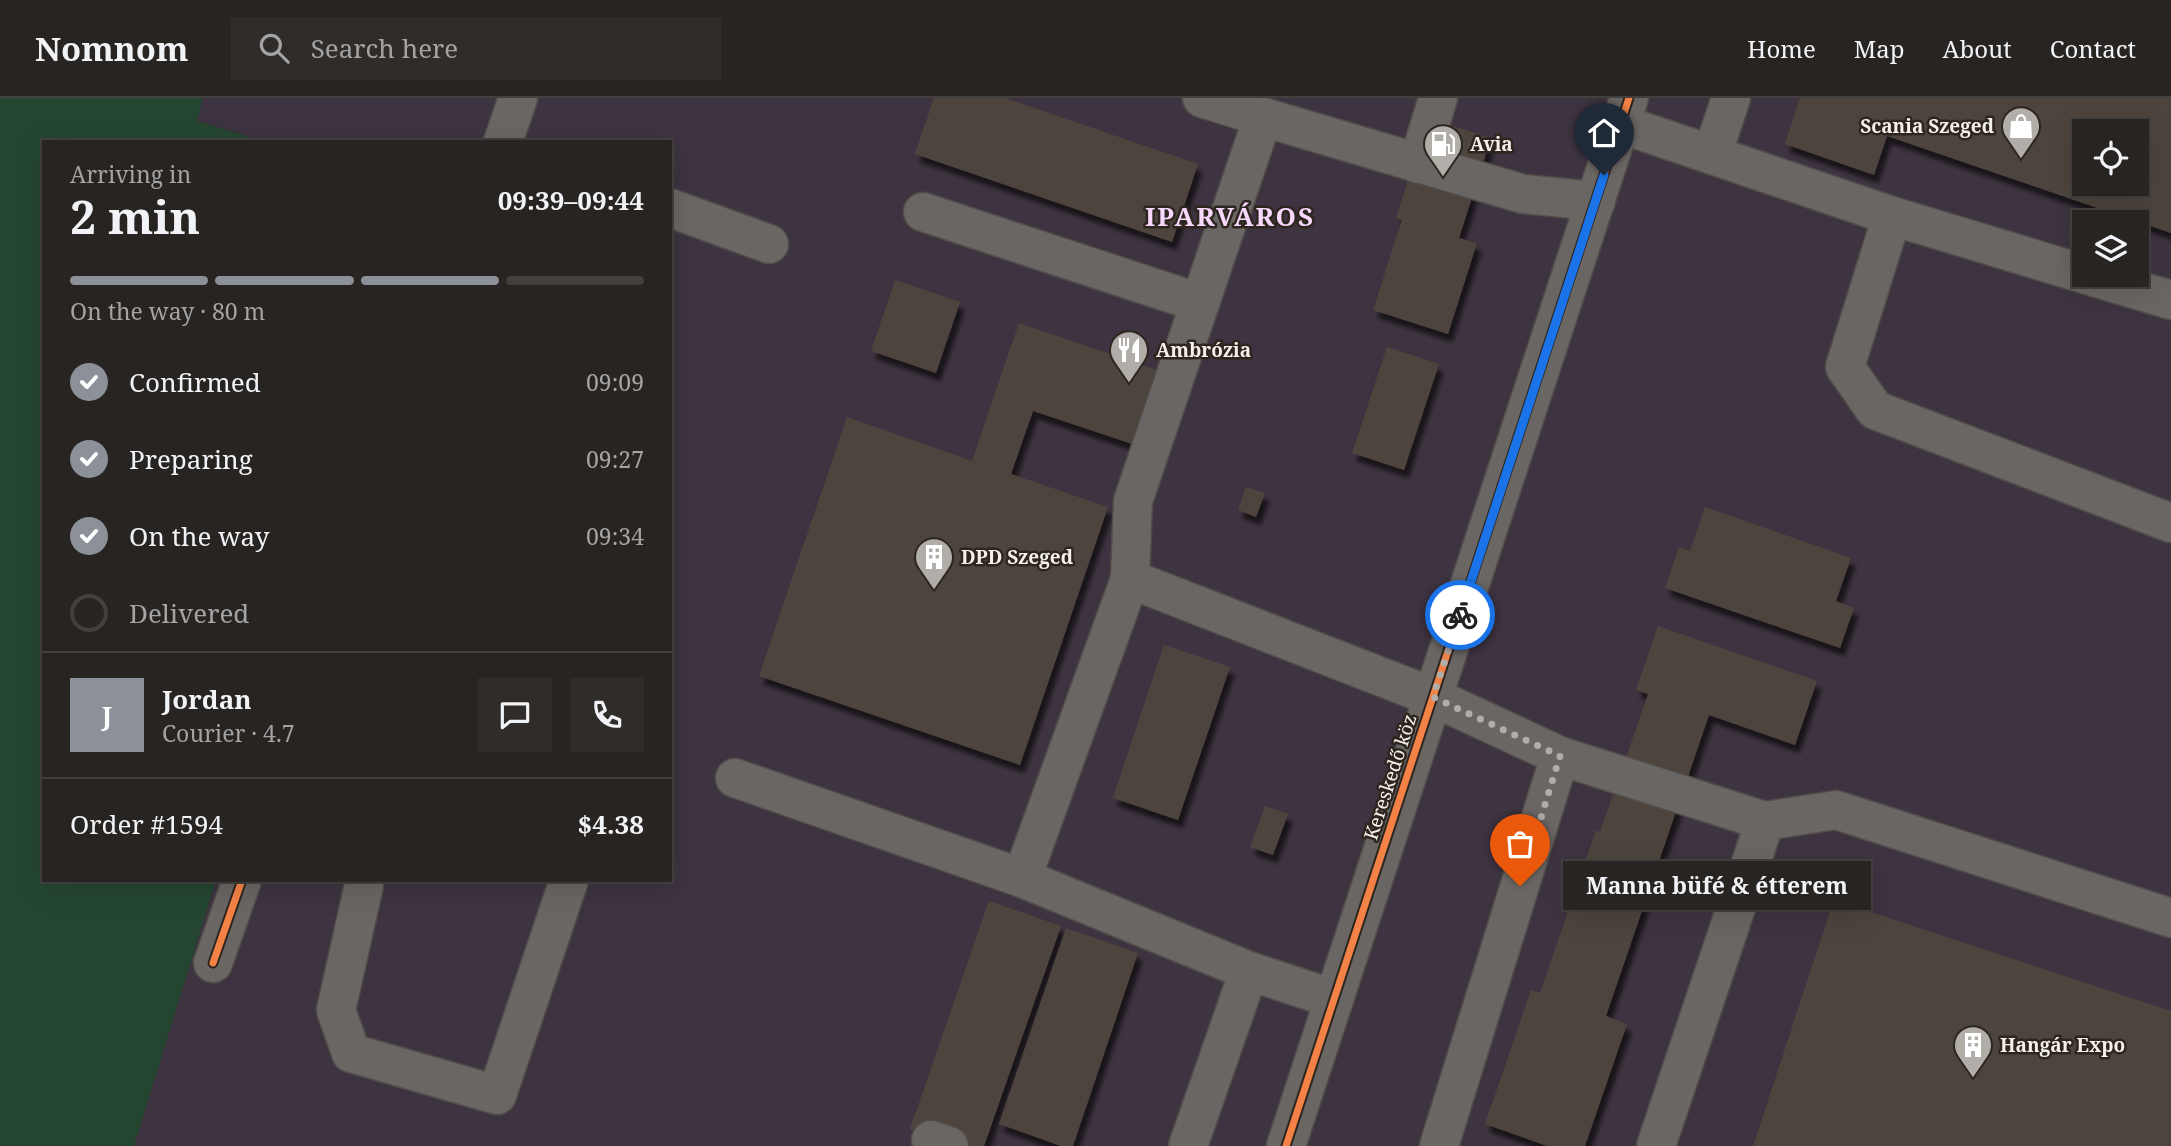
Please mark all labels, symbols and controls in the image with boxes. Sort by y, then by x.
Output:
search box [231,17,721,80]
text: Nomnom [35,26,189,71]
icon: search [255,29,293,67]
text: Search here [311,30,458,66]
text: Home [1747,32,1816,65]
text: Map [1854,32,1905,65]
text: About [1943,32,2012,65]
text: Contact [2050,32,2136,65]
pin [1574,103,1634,175]
shop icon: Scania Szeged [2000,105,2042,160]
place label: Scania Szeged [1860,113,1995,139]
icon: home [1585,114,1623,152]
map controls [2072,119,2149,287]
button: locate [2072,119,2149,196]
fuel station icon: Avia [1422,123,1464,178]
place label: Avia [1470,131,1513,157]
text: Arriving in [70,158,191,190]
text: 09:39–09:44 [498,182,644,218]
text: 2 min [70,185,200,247]
district label: IPARVÁROS [1145,198,1315,234]
button: layers [2072,210,2149,287]
text: On the way · 80 m [70,295,265,327]
restaurant icon: Ambrózia [1108,329,1150,384]
place label: Ambrózia [1156,337,1251,363]
icon: check [70,363,108,401]
text: Confirmed [129,364,261,400]
text: 09:09 [586,366,644,398]
icon: check [70,440,108,478]
text: Preparing [129,441,253,477]
text: 09:27 [586,443,644,475]
icon: check [70,517,108,555]
text: On the way [129,518,269,554]
text: 09:34 [586,520,644,552]
building icon: DPD Szeged [913,536,955,591]
place label: DPD Szeged [961,544,1074,570]
courier [1425,580,1495,650]
text: Delivered [129,595,249,631]
icon: bike [1441,596,1479,634]
button: chat [478,678,552,752]
button: phone [570,678,644,752]
text: Jordan [162,681,252,717]
text: J [102,697,112,733]
street label: Kereskedő köz [1357,711,1423,843]
text: Courier · 4.7 [162,717,295,749]
text: Order #1594 [70,806,223,842]
text: $4.38 [578,806,644,842]
pin [1490,814,1550,886]
icon: bag [1501,825,1539,863]
callout: Manna büfé & étterem [1562,862,1870,910]
text: Manna büfé & étterem [1586,869,1848,901]
building icon: Hangár Expo [1952,1024,1994,1079]
place label: Hangár Expo [2000,1032,2125,1058]

